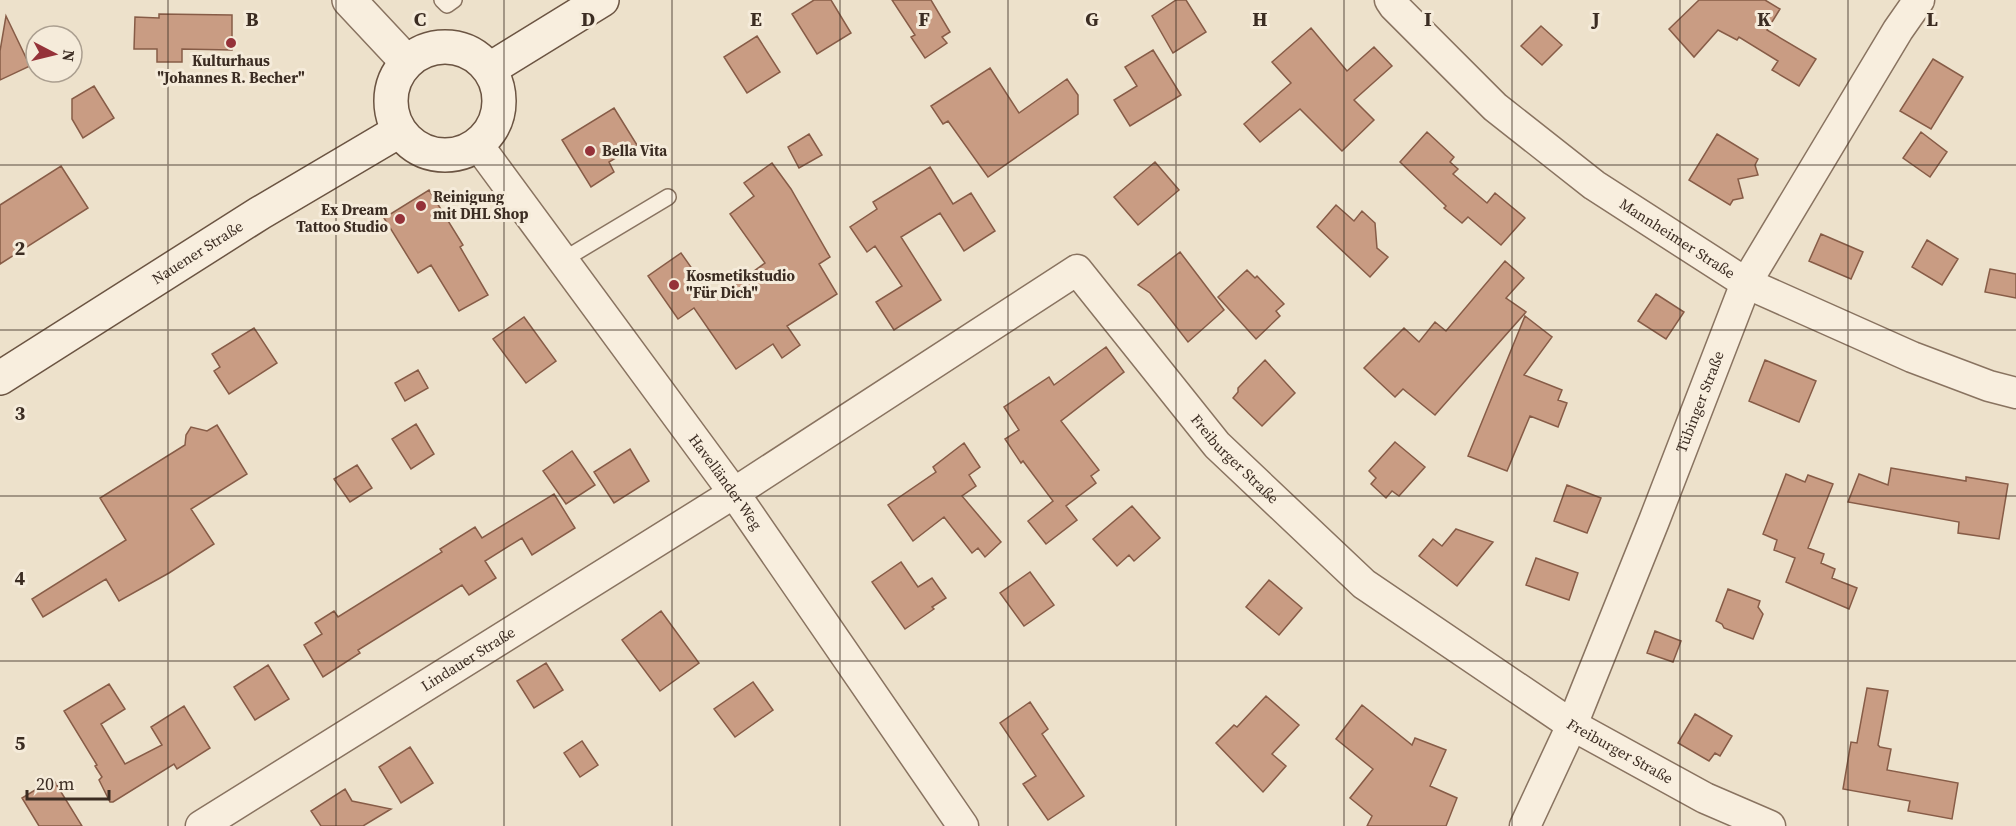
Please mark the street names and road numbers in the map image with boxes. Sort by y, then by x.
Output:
street label: Mannheimer Straße [1615,193,1740,283]
street label: Nauener Straße [148,215,247,289]
street label: Tübinger Straße [1670,347,1729,456]
street label: Freiburger Straße [1186,409,1284,508]
street label: Havelländer Weg [684,429,767,534]
street label: Lindauer Straße [417,621,519,696]
street label: Freiburger Straße [1563,713,1677,789]

